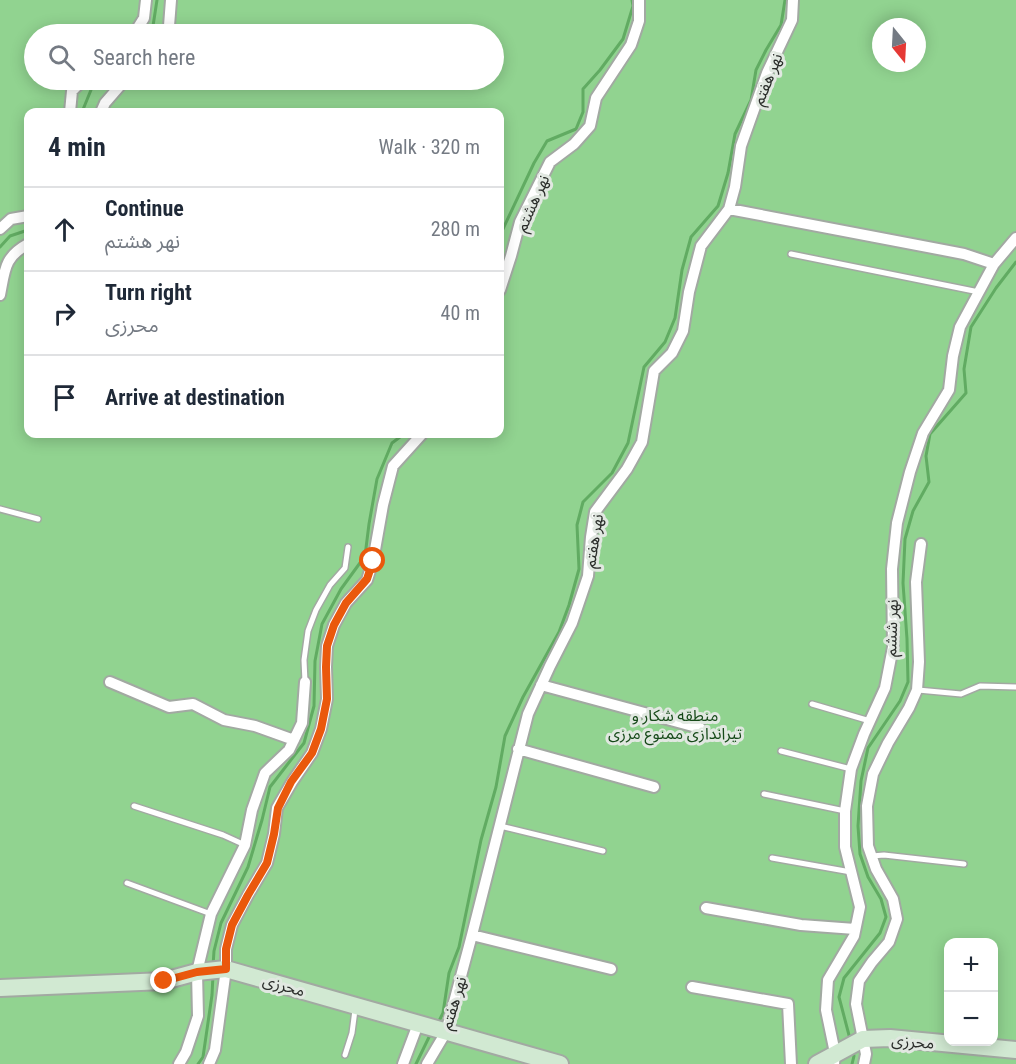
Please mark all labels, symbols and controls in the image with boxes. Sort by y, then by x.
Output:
north arrow [872,18,926,72]
search box [24,24,504,90]
icon: search [45,41,78,74]
text: Search here [93,45,195,70]
street label: نهر هفتم [748,50,789,109]
text: 4 min [48,132,106,162]
text: Walk · 320 m [379,135,480,159]
street label: نهر هشتم [512,172,556,236]
text: Continue [105,196,184,221]
icon: ahead [48,213,81,246]
text: 280 m [431,217,480,241]
text: نهر هشتم [105,229,180,253]
text: Turn right [105,280,192,305]
icon: right [48,297,81,330]
text: 40 m [441,301,480,325]
text: محرزی [105,313,159,337]
icon: arrive [48,381,81,414]
text: Arrive at destination [105,385,285,410]
street label: نهر هفتم [580,513,610,570]
route start [359,547,385,573]
street label: نهر ششم [881,599,905,657]
park label: منطقه شکار و تیراندازی ممنوع مرزی [608,706,742,746]
map controls [944,938,998,1046]
button: + [944,938,998,992]
route end [150,967,176,993]
street label: محرزی [261,970,307,1001]
street label: نهر هفتم [436,974,473,1033]
button: − [944,992,998,1046]
street label: محرزی [891,1030,935,1053]

